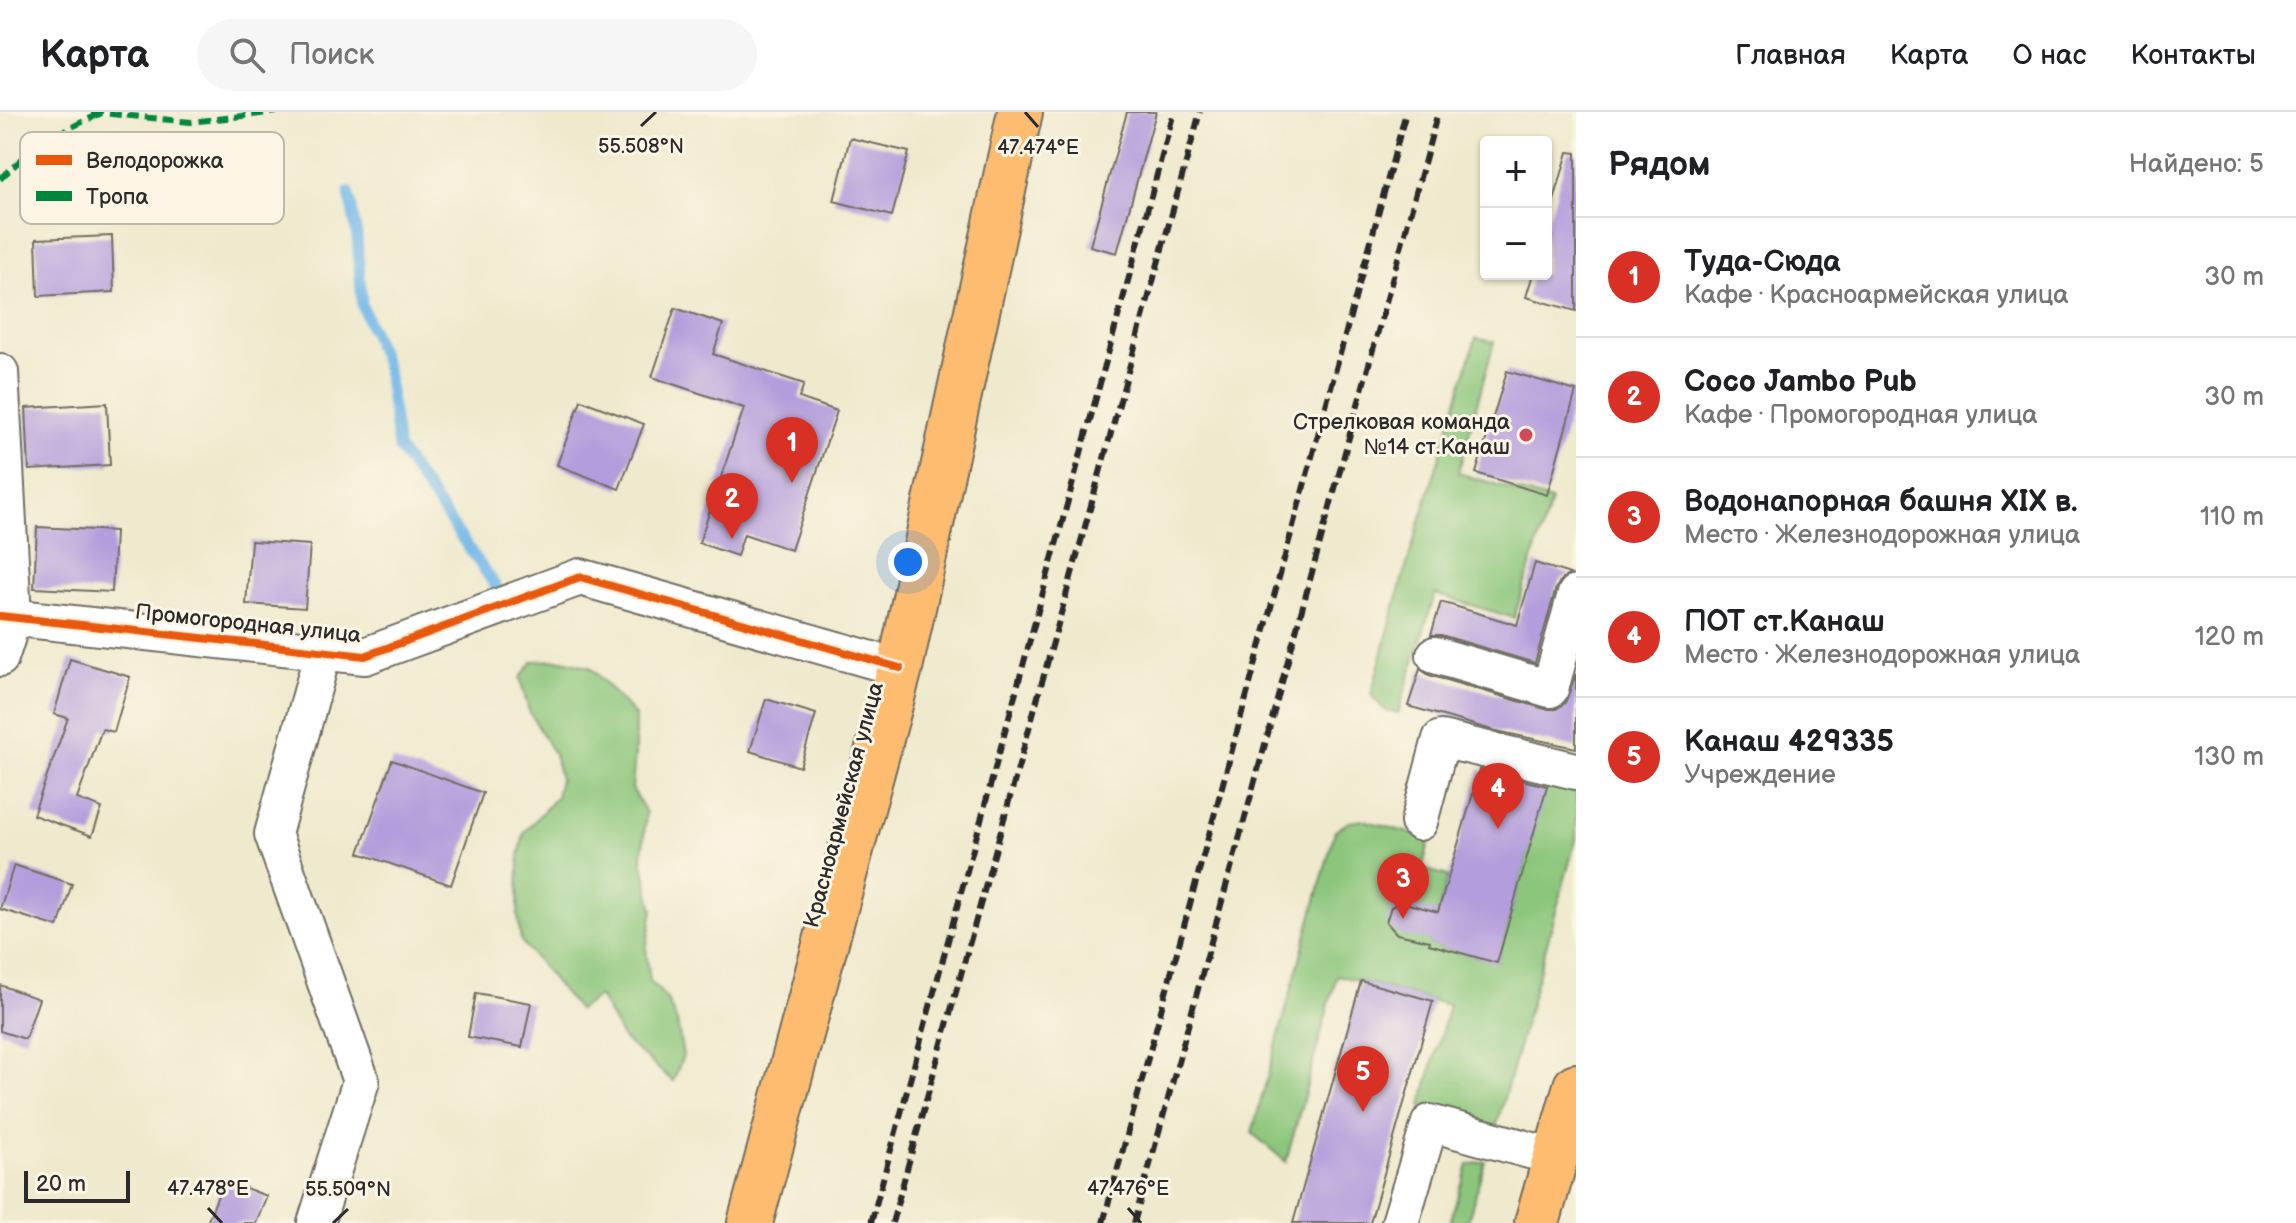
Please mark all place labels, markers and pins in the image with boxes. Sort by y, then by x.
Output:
place label: Стрелковая команда №14 ст.Канаш [1293,409,1510,461]
pin: 1 [766,417,818,483]
marker: Стрелковая команда №14 ст.Канаш [1517,426,1535,444]
pin: 2 [706,473,758,539]
pin: 4 [1472,763,1524,829]
pin: 3 [1377,853,1429,919]
pin: 5 [1337,1046,1389,1112]

